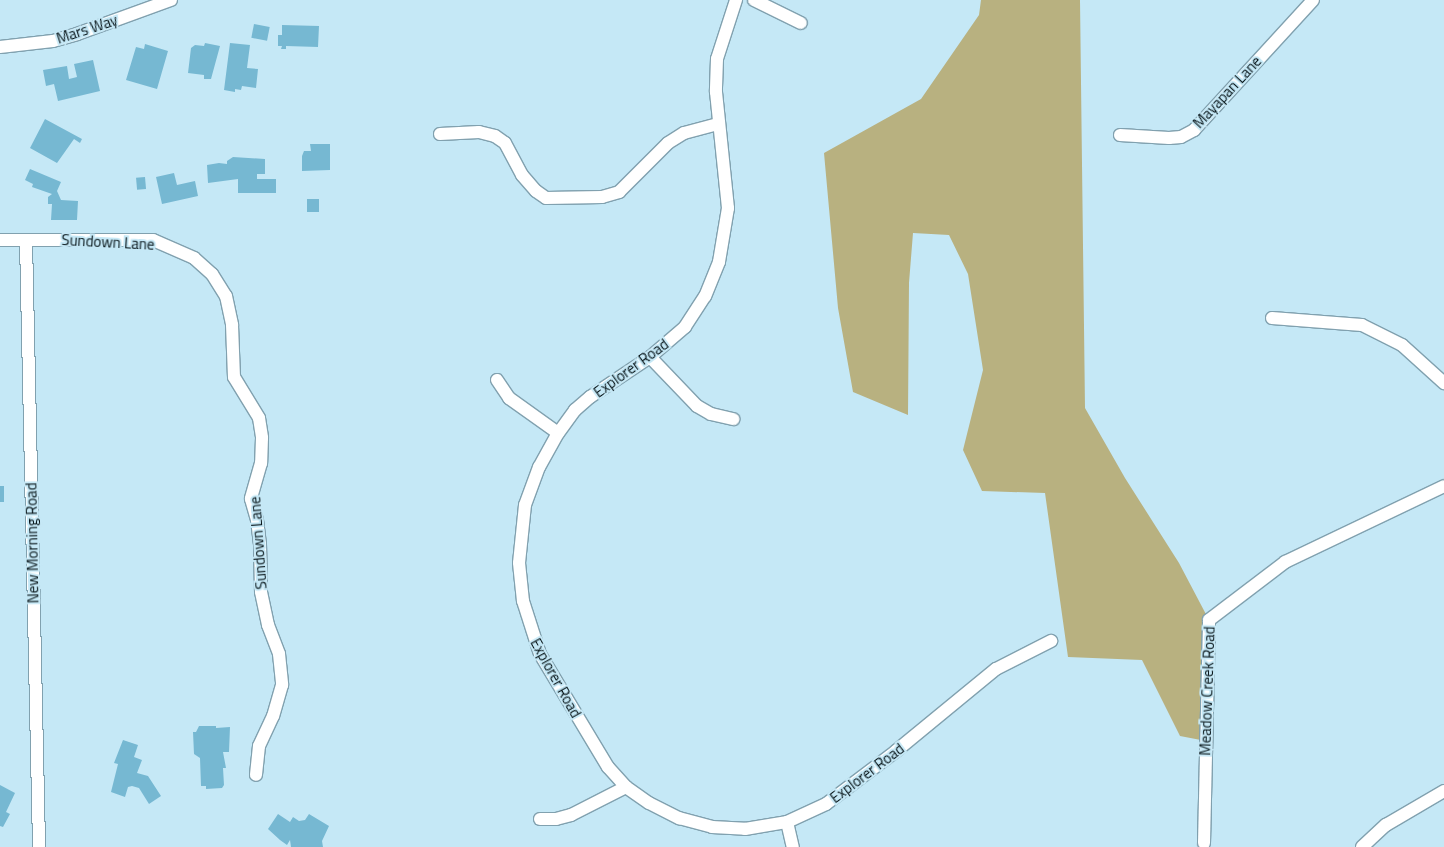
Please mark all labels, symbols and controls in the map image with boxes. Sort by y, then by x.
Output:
street label: Mars Way [54,11,120,47]
street label: Mayapan Lane [1189,52,1265,132]
street label: Sundown Lane [61,231,155,253]
street label: Explorer Road [590,335,672,401]
street label: New Morning Road [22,482,42,604]
street label: Sundown Lane [246,496,270,590]
street label: Meadow Creek Road [1196,626,1218,756]
street label: Explorer Road [527,635,585,721]
street label: Explorer Road [826,739,908,807]

